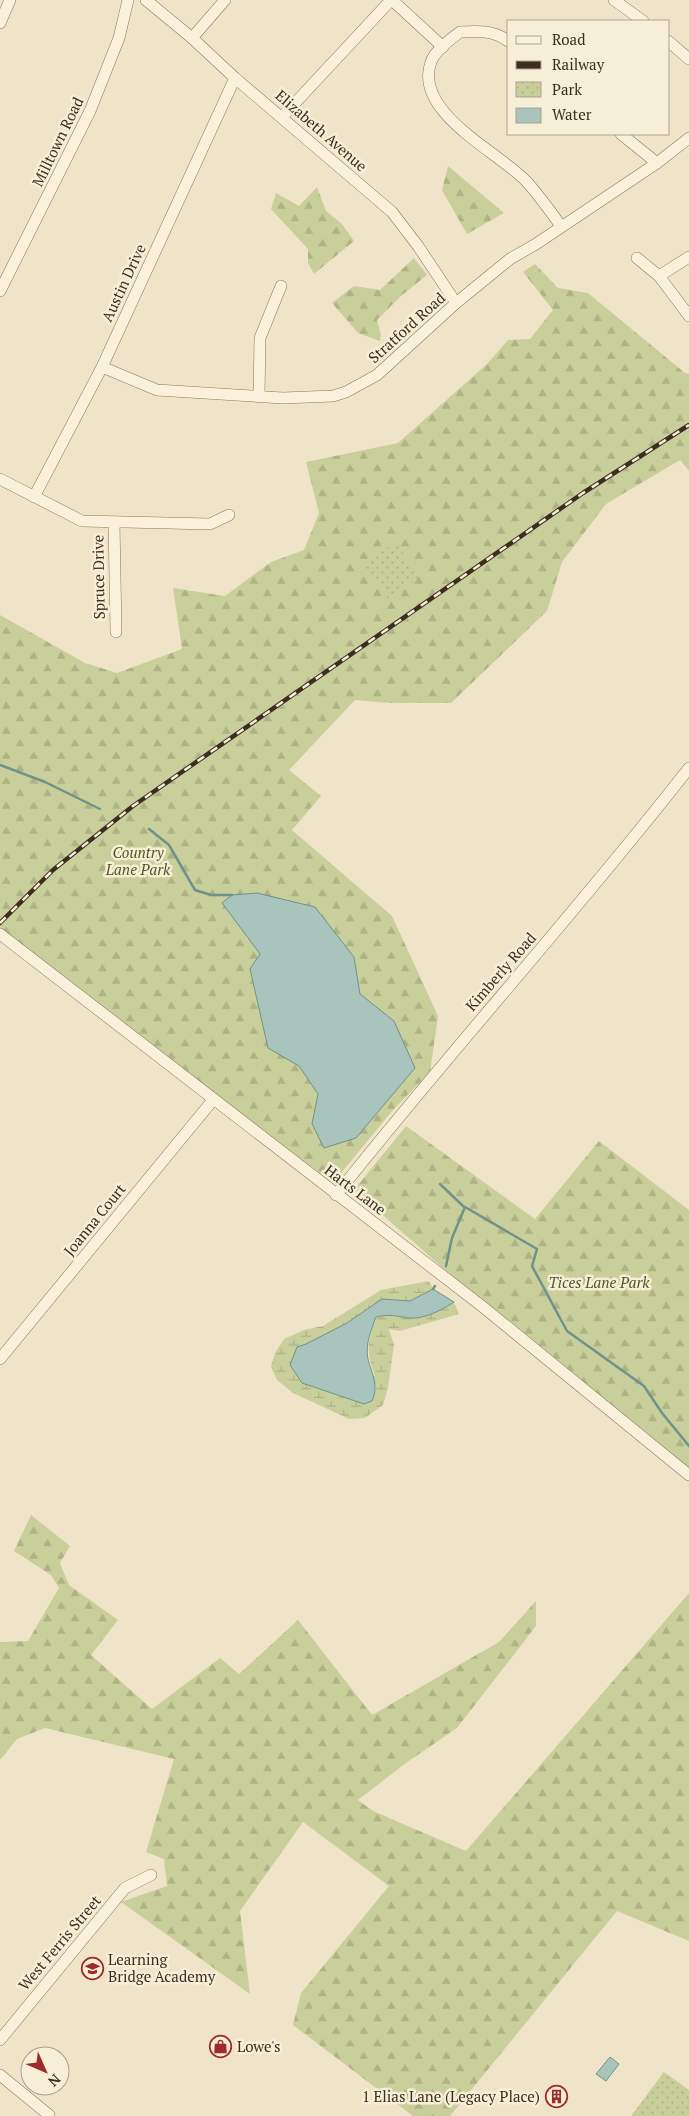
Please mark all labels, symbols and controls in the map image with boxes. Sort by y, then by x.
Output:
legend [507,20,669,135]
text: Road [552,29,585,49]
text: Railway [552,54,605,74]
text: Park [552,79,582,99]
street label: Elizabeth Avenue [272,85,372,176]
street label: Milltown Road [27,94,87,190]
text: Water [552,104,592,124]
street label: Austin Drive [96,240,150,325]
street label: Stratford Road [364,287,449,367]
street label: Spruce Drive [87,535,109,619]
park label: Country Lane Park [105,842,171,879]
street label: Kimberly Road [461,928,540,1015]
street label: Harts Lane [321,1159,390,1219]
street label: Joanna Court [59,1179,130,1260]
park label: Tices Lane Park [548,1272,650,1292]
street label: West Ferris Street [14,1890,105,1994]
place label: Learning Bridge Academy [108,1949,216,1986]
school or university icon: Learning Bridge Academy [80,1957,104,1981]
shop icon: Lowe's [209,2035,233,2059]
place label: Lowe's [237,2036,280,2056]
north arrow [20,2046,70,2096]
text: N [44,2070,65,2091]
building icon: 1 Elias Lane (Legacy Place) [544,2085,568,2109]
place label: 1 Elias Lane (Legacy Place) [362,2086,540,2106]

